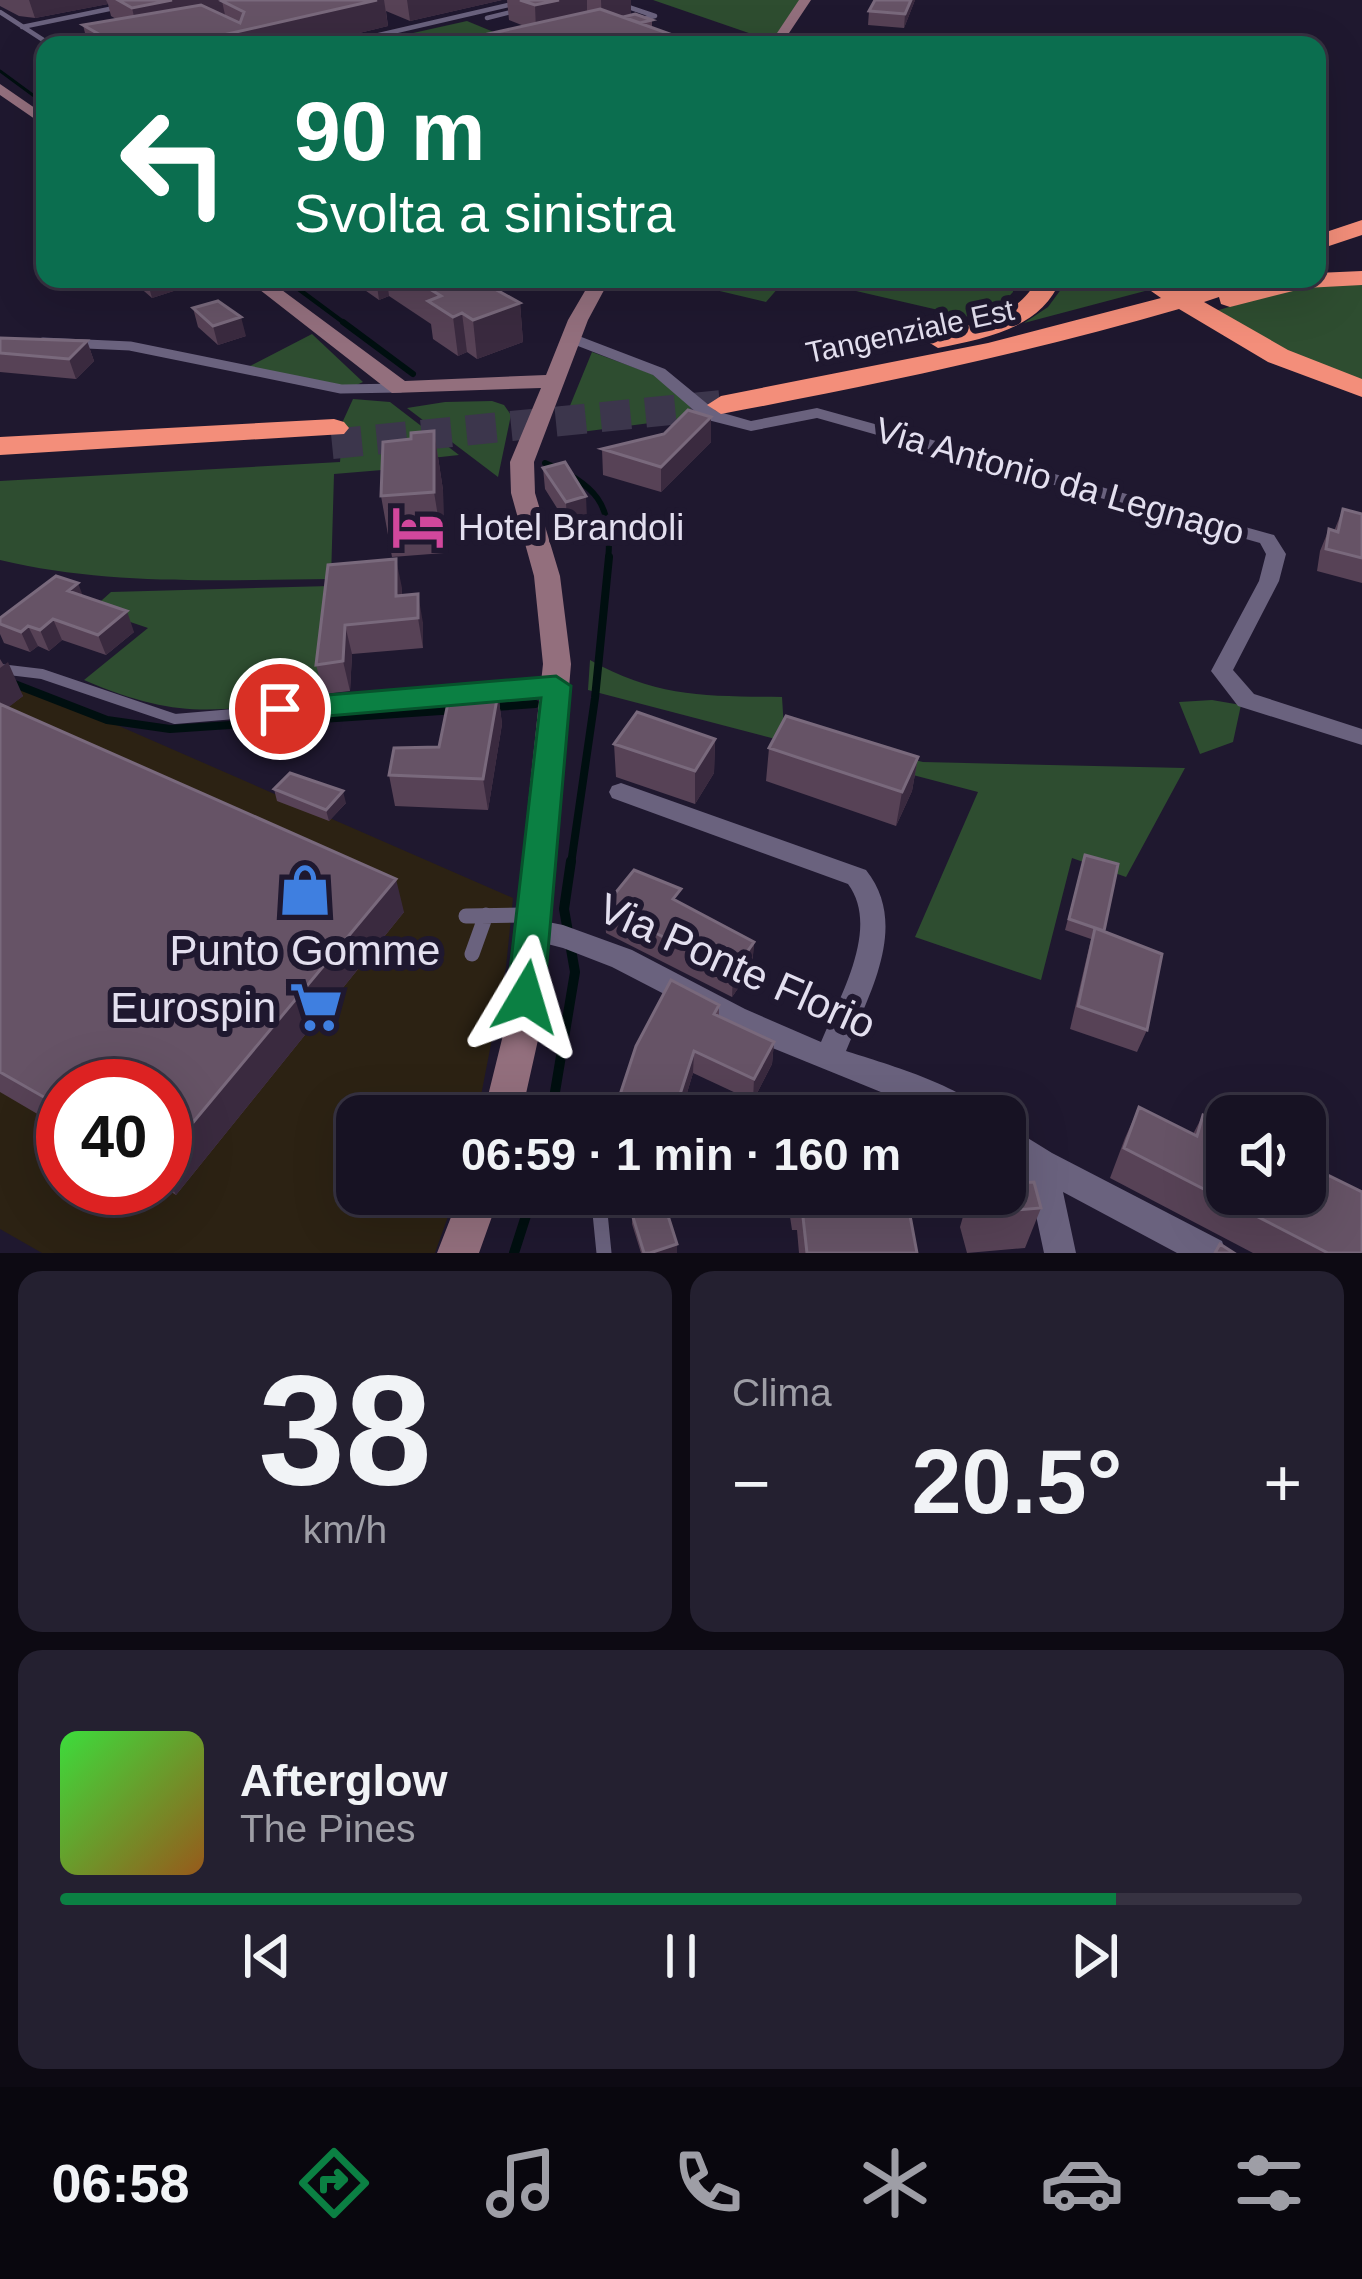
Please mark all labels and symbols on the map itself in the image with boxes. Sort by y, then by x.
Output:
street label: Tangenziale Est [803,293,1018,369]
street label: Via Antonio da Legnago [871,409,1249,553]
hotel icon: Hotel Brandoli [389,498,447,556]
place label: Hotel Brandoli [458,507,684,548]
pin [229,658,331,760]
shop icon: Punto Gomme [276,861,334,919]
street label: Via Ponte Florio [591,884,883,1048]
place label: Punto Gomme [170,927,440,974]
position arrow [463,934,589,1060]
supermarket icon: Eurospin [287,978,345,1036]
place label: Eurospin [110,984,276,1031]
speed limit sign: 40 [36,1059,192,1215]

